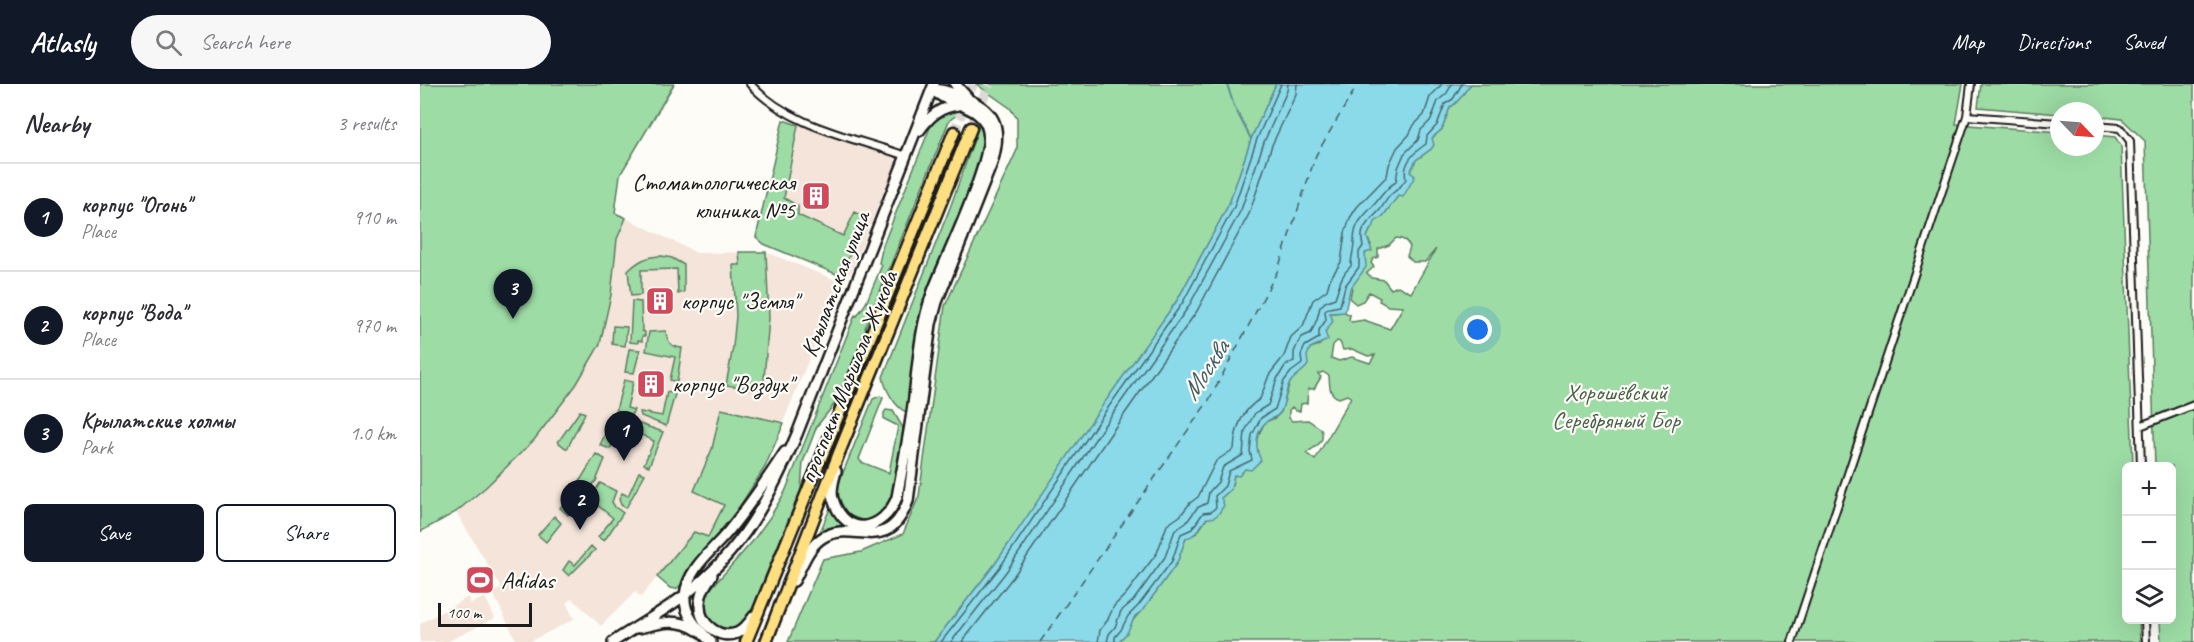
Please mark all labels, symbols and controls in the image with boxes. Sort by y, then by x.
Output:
search box [131,15,551,69]
text: Atlasly [30,25,95,60]
icon: search [152,26,185,59]
text: Search here [200,28,290,56]
text: Map [1952,29,1984,55]
text: Directions [2017,29,2090,55]
text: Saved [2123,29,2164,55]
north arrow [2050,102,2104,156]
text: Nearby [24,107,89,140]
text: 3 results [337,111,396,136]
place label: Стоматологическая клиника №5 [632,167,797,225]
building icon: Стоматологическая клиника №5 [800,180,832,212]
text: корпус "Огонь" [81,191,191,219]
text: 1 [39,205,48,230]
text: 910 m [353,205,396,230]
street label: Крылатская улица [794,205,877,361]
text: Place [81,219,116,244]
street label: проспект Маршала Жукова [792,265,905,488]
pin: 3 [494,270,532,319]
building icon: корпус "Земля" [644,285,676,317]
place label: корпус "Земля" [681,286,804,316]
text: корпус "Вода" [81,299,186,327]
text: 2 [39,313,48,338]
text: 970 m [353,313,396,338]
your location [1463,315,1492,344]
text: Place [81,327,116,352]
water label: Москва [1173,332,1238,406]
building icon: корпус "Воздух" [635,368,667,400]
place label: корпус "Воздух" [672,369,798,400]
park label: Хорошёвский Серебряный Бор [1552,377,1681,435]
text: Крылатские холмы [81,407,235,435]
pin: 1 [604,412,644,461]
text: 3 [39,421,48,446]
text: 1.0 km [350,421,396,446]
text: Park [81,435,113,460]
map controls [2122,462,2176,624]
button: + [2122,462,2176,516]
pin: 2 [560,480,600,530]
button: Save [24,504,204,562]
button: Share [216,504,396,562]
button: − [2122,516,2176,570]
sports icon: Adidas [464,564,496,596]
place label: Adidas [501,565,556,595]
button: layers [2122,570,2176,624]
scale bar [438,600,532,628]
text: 100 m [447,603,481,623]

